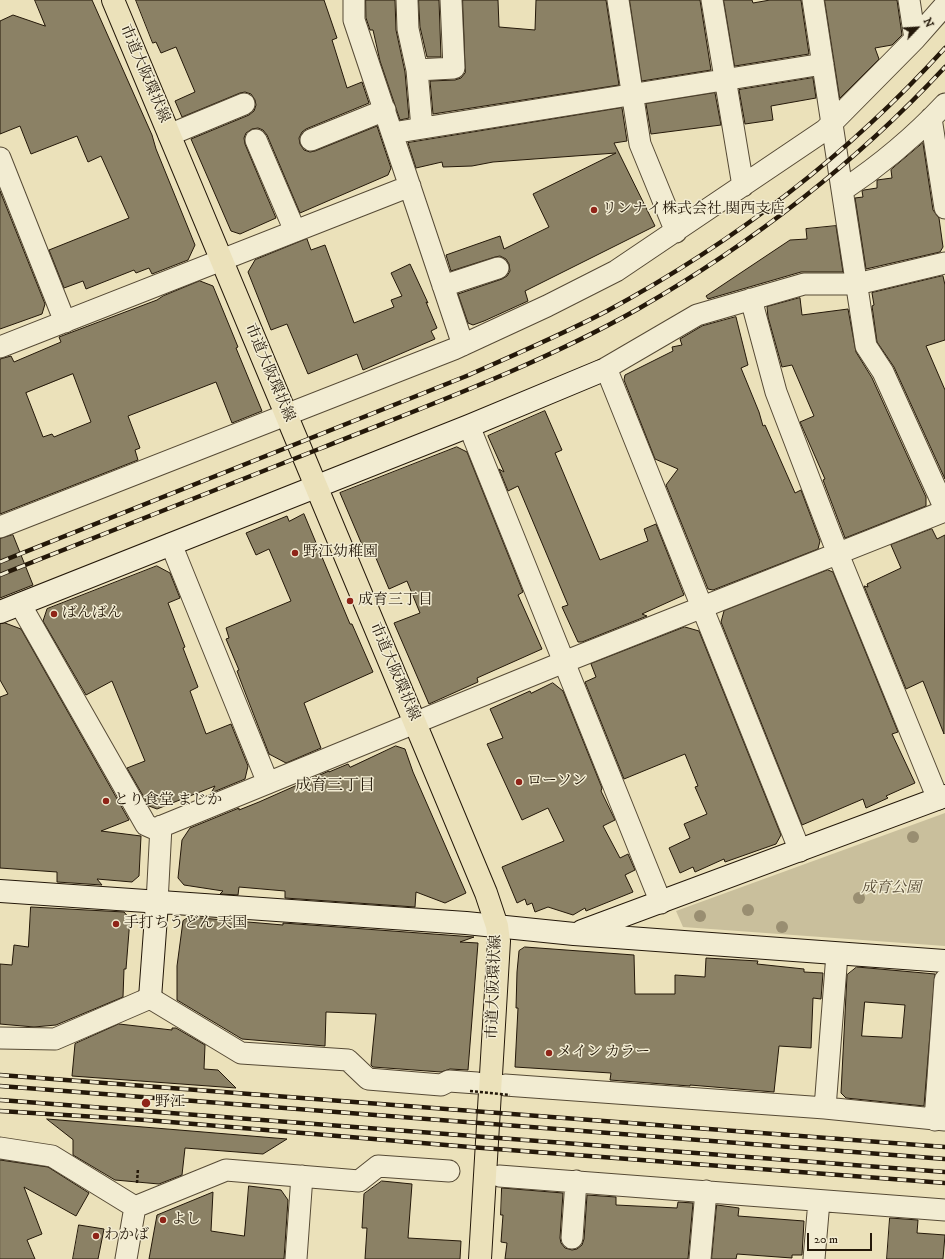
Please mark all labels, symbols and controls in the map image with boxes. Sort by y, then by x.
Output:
north arrow [897,8,937,48]
text: N [920,16,936,30]
street label: 市道大阪環状線 [115,22,173,126]
place label: リンナイ株式会社 関西支店 [602,201,785,219]
marker: リンナイ株式会社 関西支店 [589,205,599,215]
street label: 市道大阪環状線 [240,321,298,425]
place label: 野江幼稚園 [303,544,378,562]
marker: 野江幼稚園 [290,548,300,558]
place label: 成育三丁目 [358,592,433,610]
marker: 成育三丁目 [345,596,355,606]
place label: ばんばん [62,605,122,623]
marker: ばんばん [49,609,59,619]
street label: 市道大阪環状線 [365,620,423,724]
place label: ローソン [527,773,587,791]
district label: 成育三丁目 [295,777,375,797]
marker: ローソン [514,777,524,787]
place label: とり食堂 まじか [114,792,222,810]
marker: とり食堂 まじか [101,796,111,806]
park label: 成育公園 [861,880,921,898]
place label: 手打ちうどん 天国 [124,915,247,933]
marker: 手打ちうどん 天国 [111,919,121,929]
street label: 市道大阪環状線 [484,934,506,1040]
place label: メイン カラー [557,1044,650,1062]
marker: メイン カラー [544,1048,554,1058]
place label: 野江 [155,1094,185,1112]
marker: 野江 [140,1097,152,1109]
place label: よし [171,1211,201,1229]
marker: よし [158,1215,168,1225]
scale bar [809,1225,874,1251]
place label: わかば [104,1227,149,1245]
marker: わかば [91,1231,101,1241]
text: 20 m [814,1232,838,1247]

